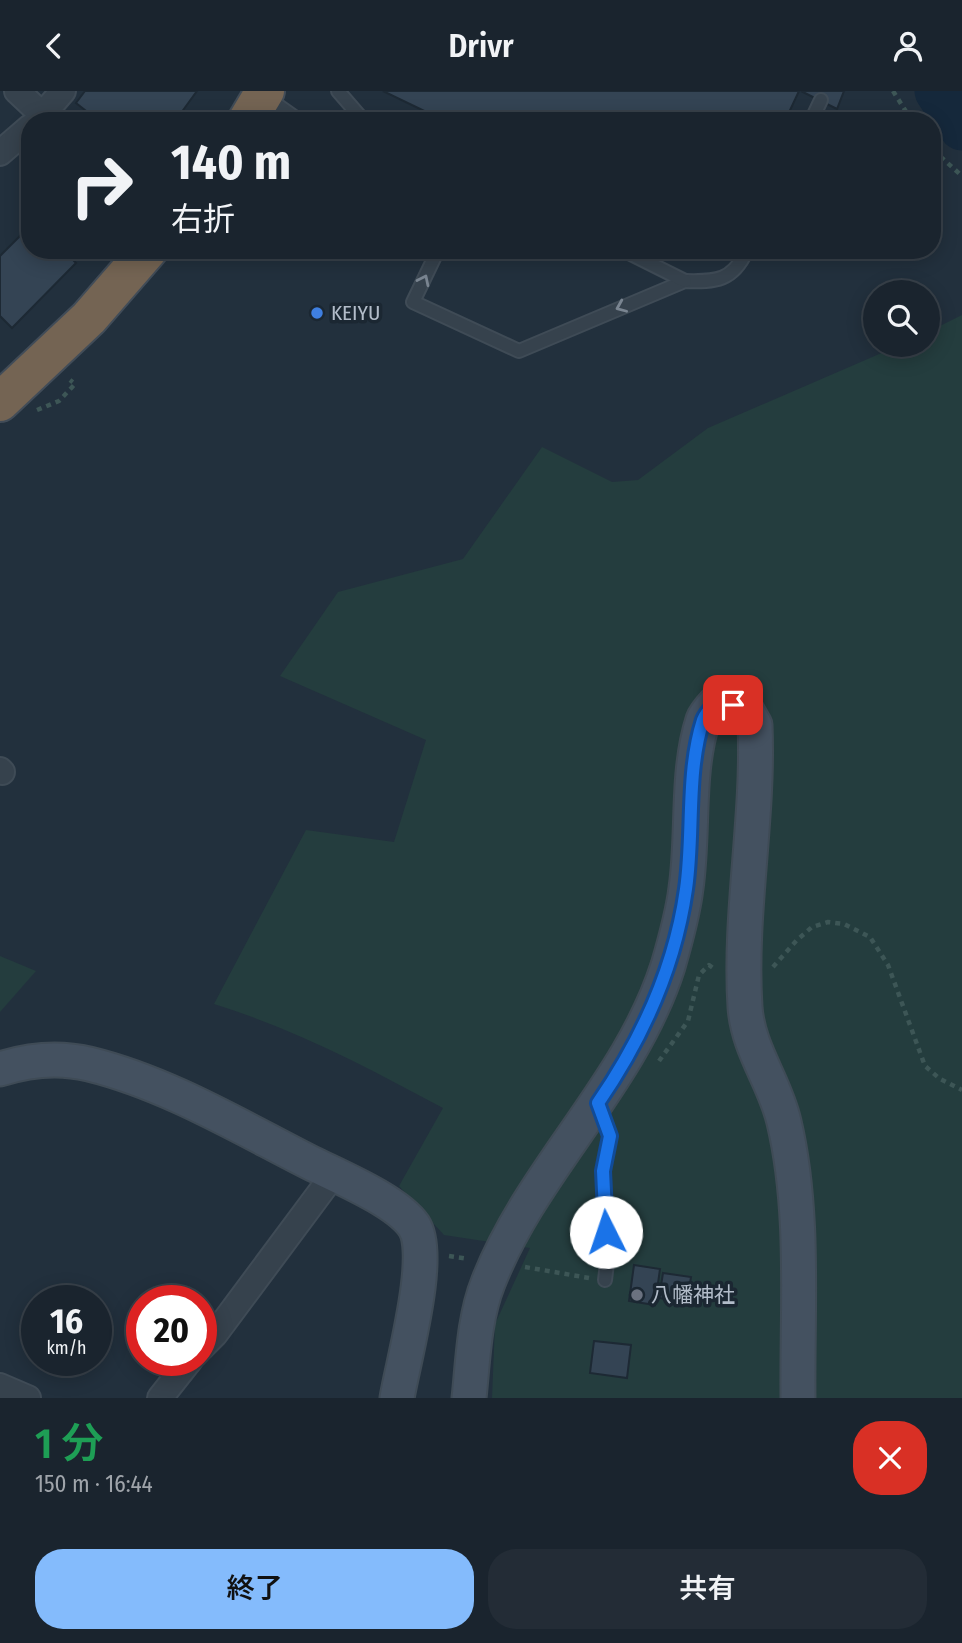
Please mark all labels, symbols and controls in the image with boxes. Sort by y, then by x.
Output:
icon: back [35,27,73,65]
text: Drivr [448,27,514,65]
icon: person [889,27,927,65]
text: 140 m [171,133,291,192]
icon: right [56,140,147,231]
text: 右折 [171,200,235,238]
one-way arrow [415,275,429,287]
map controls [863,280,940,357]
button: search [863,280,940,357]
one-way arrow [616,299,629,313]
place label: KEIYU [331,300,380,326]
marker: KEIYU [309,305,325,321]
pin [703,675,763,735]
icon: arrive [714,686,752,724]
position arrow [569,1195,643,1269]
place label: 八幡神社 [651,1282,735,1308]
speed limit sign: 20 [126,1285,217,1376]
marker: 八幡神社 [629,1287,645,1303]
text: 16 [50,1300,83,1342]
text: km/h [46,1337,87,1359]
text: 1 分 [35,1419,104,1469]
button: close [853,1421,927,1495]
text: 150 m · 16:44 [35,1470,153,1498]
button: 終了 [35,1549,474,1629]
button: 共有 [488,1549,927,1629]

